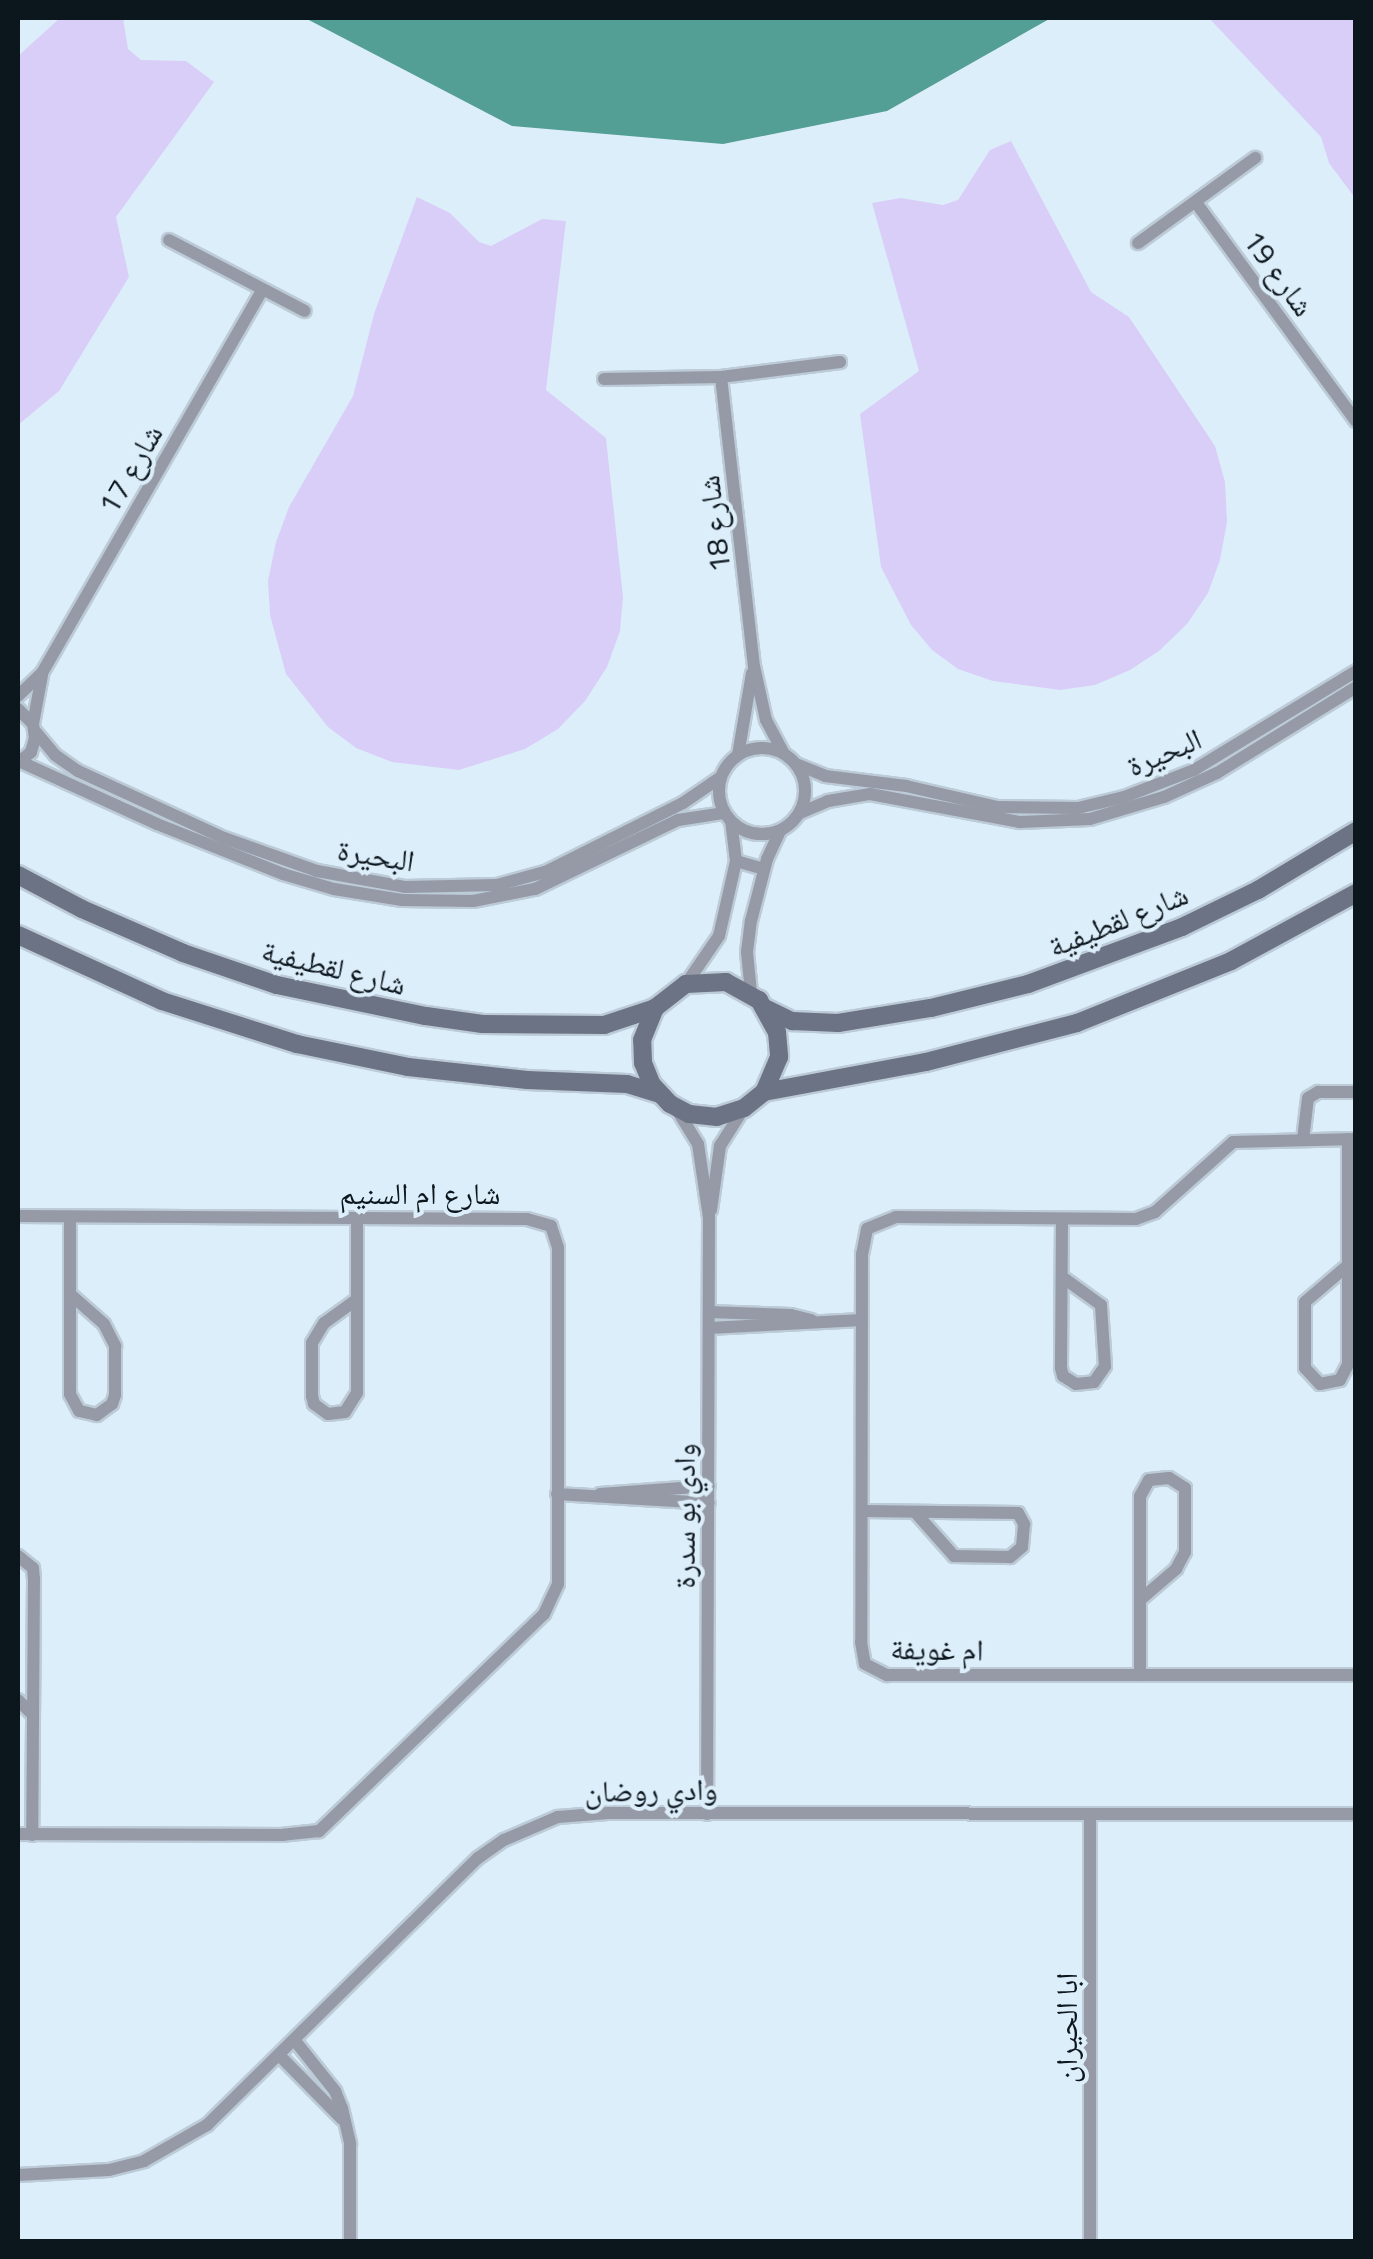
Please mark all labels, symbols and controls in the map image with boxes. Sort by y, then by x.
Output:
street label: شارع 19 [1236,223,1322,323]
street label: شارع 17 [90,418,170,520]
street label: شارع 18 [690,474,738,574]
street label: البحيرة [1121,720,1207,784]
street label: البحيرة [335,831,417,879]
street label: شارع لقطيفية [1043,876,1193,964]
street label: شارع لقطيفية [258,932,410,1002]
street label: شارع ام السنيم [340,1175,500,1211]
street label: وادي بو سدرة [666,1443,702,1589]
street label: ام غويفة [890,1630,984,1668]
street label: وادي روضان [584,1771,718,1809]
street label: ابا الحيران [1048,1973,1084,2083]

